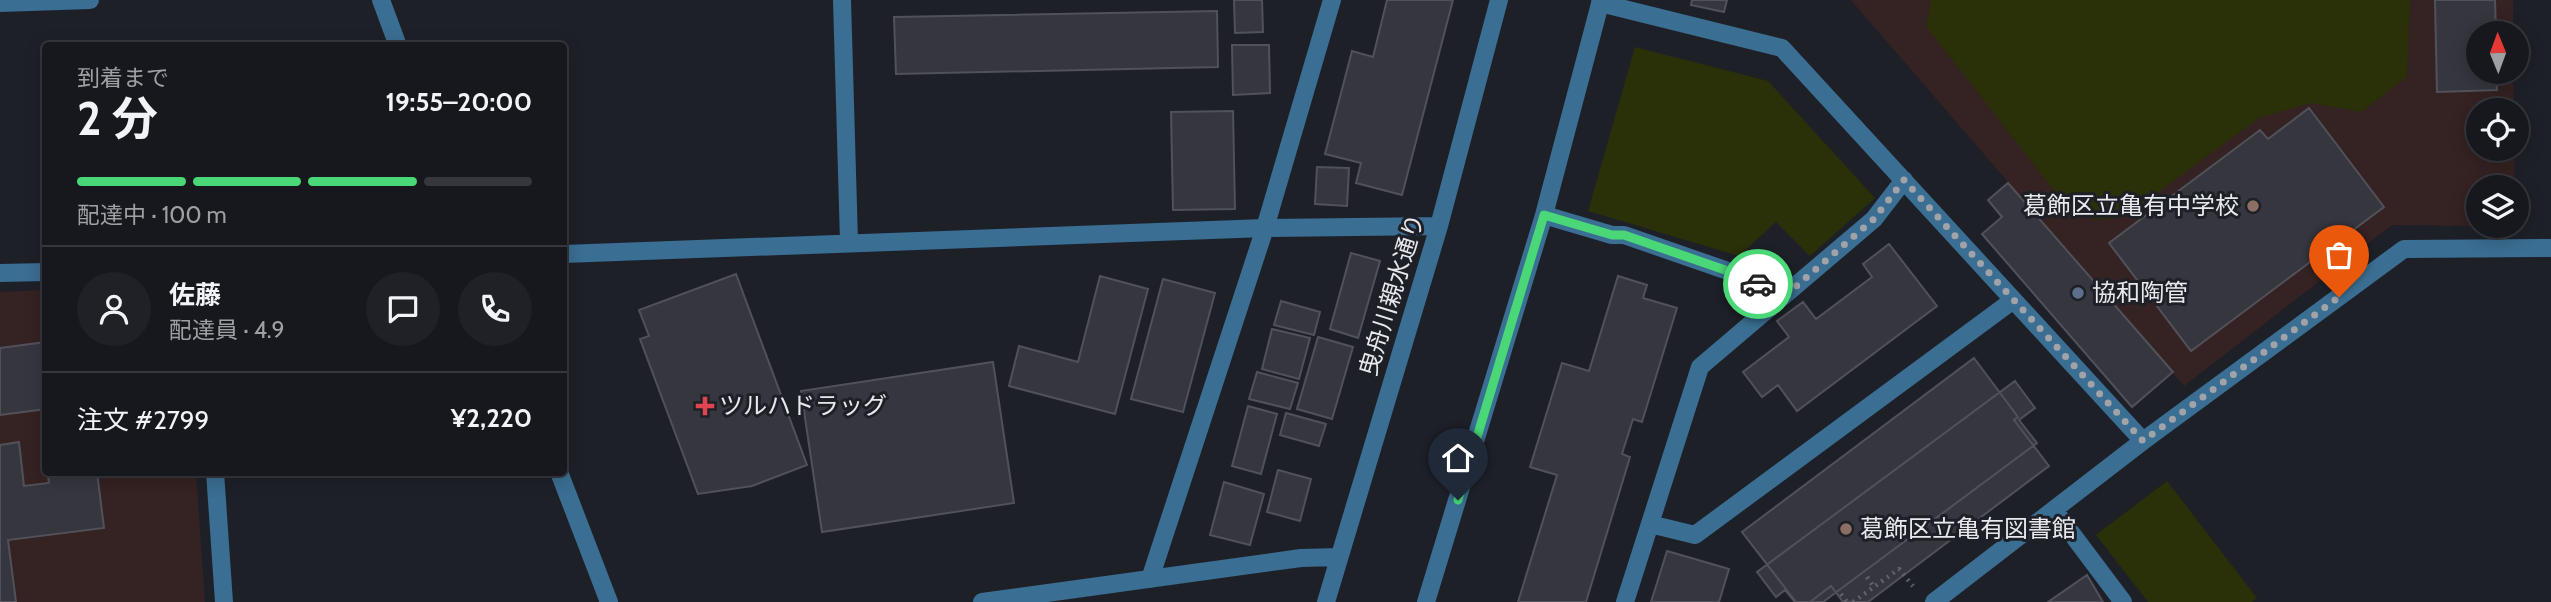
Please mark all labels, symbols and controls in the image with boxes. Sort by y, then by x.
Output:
north arrow [2466,21,2529,84]
map controls [2466,21,2529,238]
text: 到着まで [77,64,169,92]
text: 19:55–20:00 [385,86,532,118]
text: 2 分 [77,91,158,147]
button: locate [2466,98,2529,161]
button: layers [2466,175,2529,238]
place label: 葛飾区立亀有中学校 [2023,191,2239,220]
marker: 葛飾区立亀有中学校 [2245,198,2261,214]
text: 配達中 · 100 m [77,201,227,229]
street label: 曳舟川親水通り [1353,210,1430,379]
pin [2309,225,2369,297]
icon: bag [2320,236,2358,274]
courier [1723,249,1793,319]
icon: car [1739,265,1777,303]
button: person [77,272,151,346]
button: chat [366,272,440,346]
button: phone [458,272,532,346]
place label: 協和陶管 [2092,278,2188,307]
text: 佐藤 [169,279,221,311]
marker: 協和陶管 [2070,285,2086,301]
text: 配達員 · 4.9 [169,316,285,344]
place label: ツルハドラッグ [719,391,887,420]
marker: ツルハドラッグ [697,398,713,414]
text: ¥2,220 [451,402,532,434]
text: 注文 #2799 [77,404,209,436]
pin [1428,428,1488,500]
icon: home [1439,439,1477,477]
place label: 葛飾区立亀有図書館 [1860,514,2076,543]
marker: 葛飾区立亀有図書館 [1838,521,1854,537]

